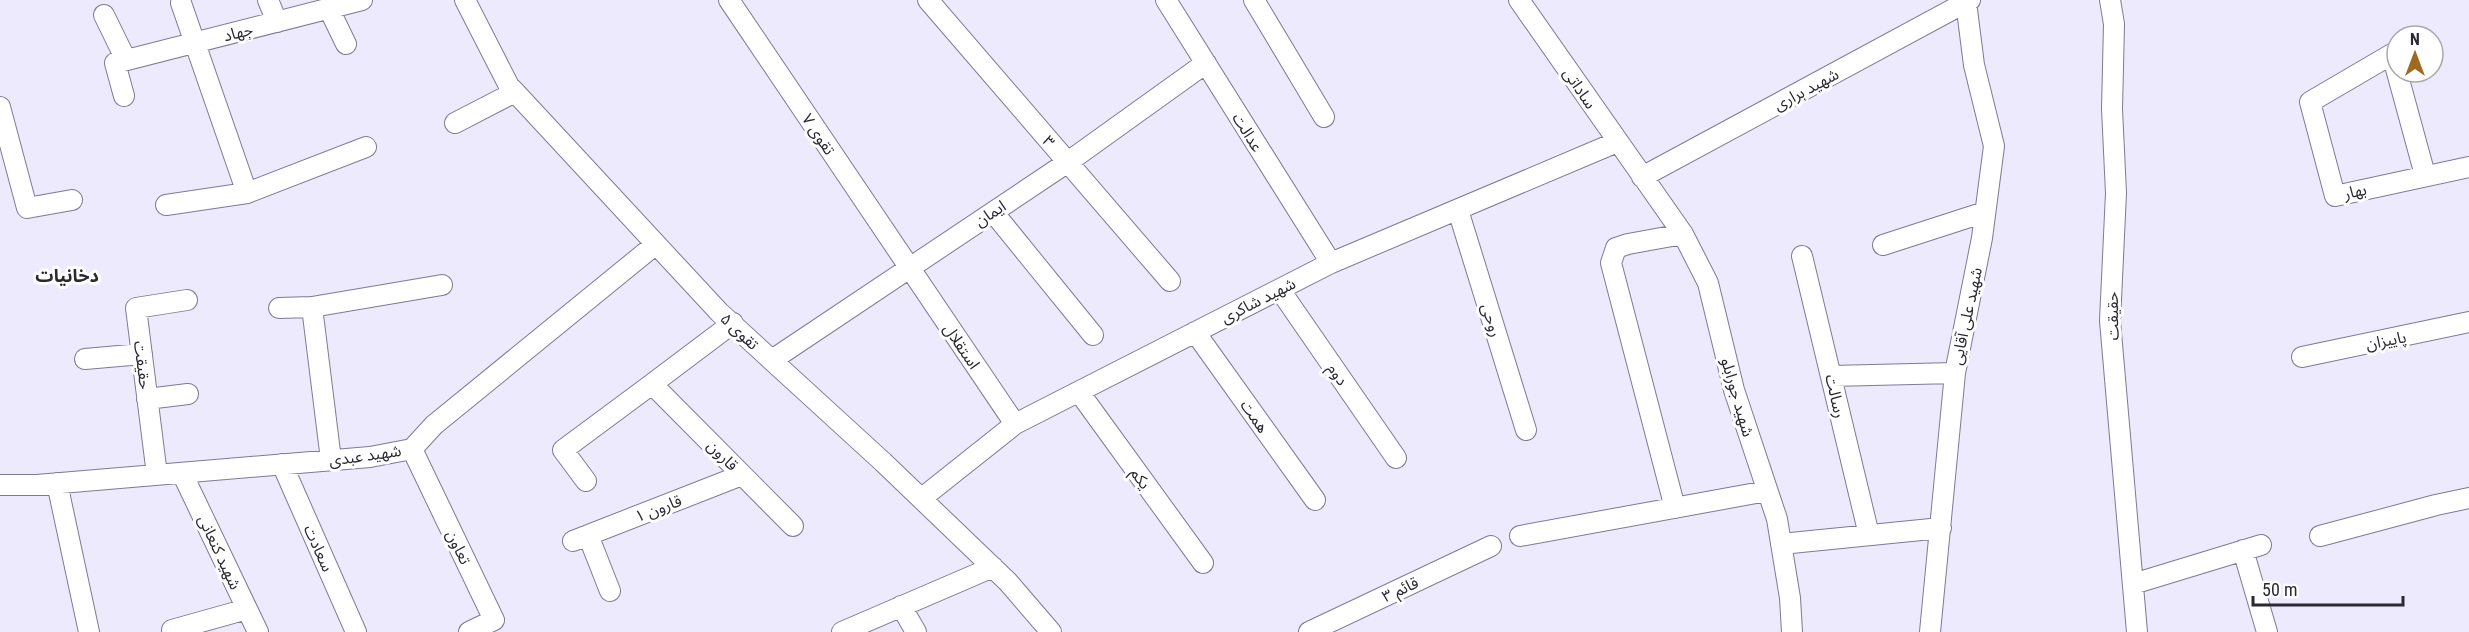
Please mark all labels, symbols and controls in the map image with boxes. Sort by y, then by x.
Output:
street label: جهاد [221,20,255,45]
north arrow [2385,24,2445,84]
text: N [2410,30,2420,49]
street label: ساداتی [1559,64,1600,112]
street label: شهید براری [1770,64,1842,114]
street label: عدالت [1228,109,1267,155]
street label: تقوی ۷ [798,110,839,159]
street label: ۳ [1038,132,1059,151]
street label: بهار [2341,180,2368,204]
street label: ایمان [971,196,1009,231]
district label: دخانیات [35,265,99,286]
street label: شهید علی آقایی [1947,266,1986,367]
street label: شهید شاکری [1218,274,1299,327]
street label: حقیقت [2103,291,2122,341]
street label: روحی [1477,301,1506,339]
street label: تقوی ۵ [717,309,763,354]
street label: استقلال [939,320,984,373]
street label: پاییزان [2364,327,2408,355]
street label: حقیقت [130,340,155,390]
street label: شهید جورابلو [1717,355,1758,439]
street label: دوم [1321,360,1352,391]
street label: رسالت [1821,372,1850,420]
street label: همت [1237,396,1273,436]
street label: قارون [703,436,742,475]
street label: شهید عبدی [328,441,403,470]
street label: یکم [1124,464,1155,495]
street label: قارون ۱ [632,491,684,526]
street label: شهید کنعانی [194,512,245,592]
street label: سعادت [300,522,337,574]
street label: تعاون [442,527,475,568]
scale bar [2253,569,2403,607]
street label: قائم ۳ [1379,573,1423,609]
text: 50 m [2262,579,2297,600]

